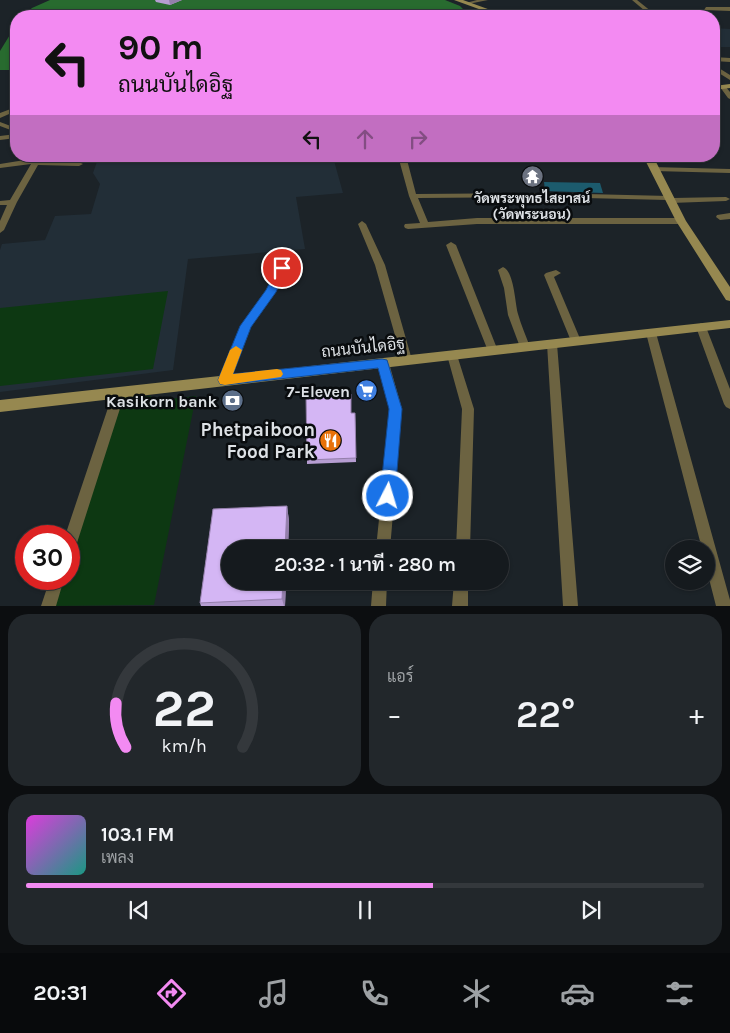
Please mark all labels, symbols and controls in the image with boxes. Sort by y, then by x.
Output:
text: 90 m [118,27,204,68]
icon: left [35,30,100,95]
text: ถนนบันไดอิฐ [118,72,233,98]
icon: left [298,125,326,153]
icon: ahead [351,125,379,153]
icon: right [404,125,432,153]
temple icon: วัดพระพุทธไสยาสน์ (วัดพระนอน) [520,164,544,188]
place label: วัดพระพุทธไสยาสน์ (วัดพระนอน) [474,189,591,223]
pin [261,247,303,289]
icon: arrive [268,254,296,282]
street label: ถนนบันไดอิฐ [320,332,406,362]
supermarket icon: 7-Eleven [354,379,378,403]
place label: 7-Eleven [287,382,350,401]
bank icon: Kasikorn bank [221,389,245,413]
place label: Kasikorn bank [106,392,218,411]
place label: Phetpaiboon Food Park [201,419,315,463]
restaurant icon: Phetpaiboon Food Park [319,428,343,452]
position arrow [361,469,413,521]
speed limit sign: 30 [15,525,80,590]
map controls [665,540,715,590]
button: layers [665,540,715,590]
text: 20:32 · 1 นาที · 280 m [274,554,456,576]
text: แอร์ [387,667,413,686]
text: 22 [153,678,216,739]
text: 22° [516,692,575,737]
text: − [387,698,402,731]
text: + [689,698,704,731]
text: km/h [162,736,207,757]
text: 103.1 FM [101,824,174,846]
text: เพลง [101,848,134,867]
icon: previous [125,896,153,924]
icon: pause [351,896,379,924]
icon: next [577,896,605,924]
icon: directions [154,976,189,1011]
icon: music [256,976,291,1011]
icon: phone [357,976,392,1011]
icon: climate [459,976,494,1011]
icon: car [560,976,595,1011]
icon: filters [662,976,697,1011]
text: 20:31 [33,980,88,1006]

